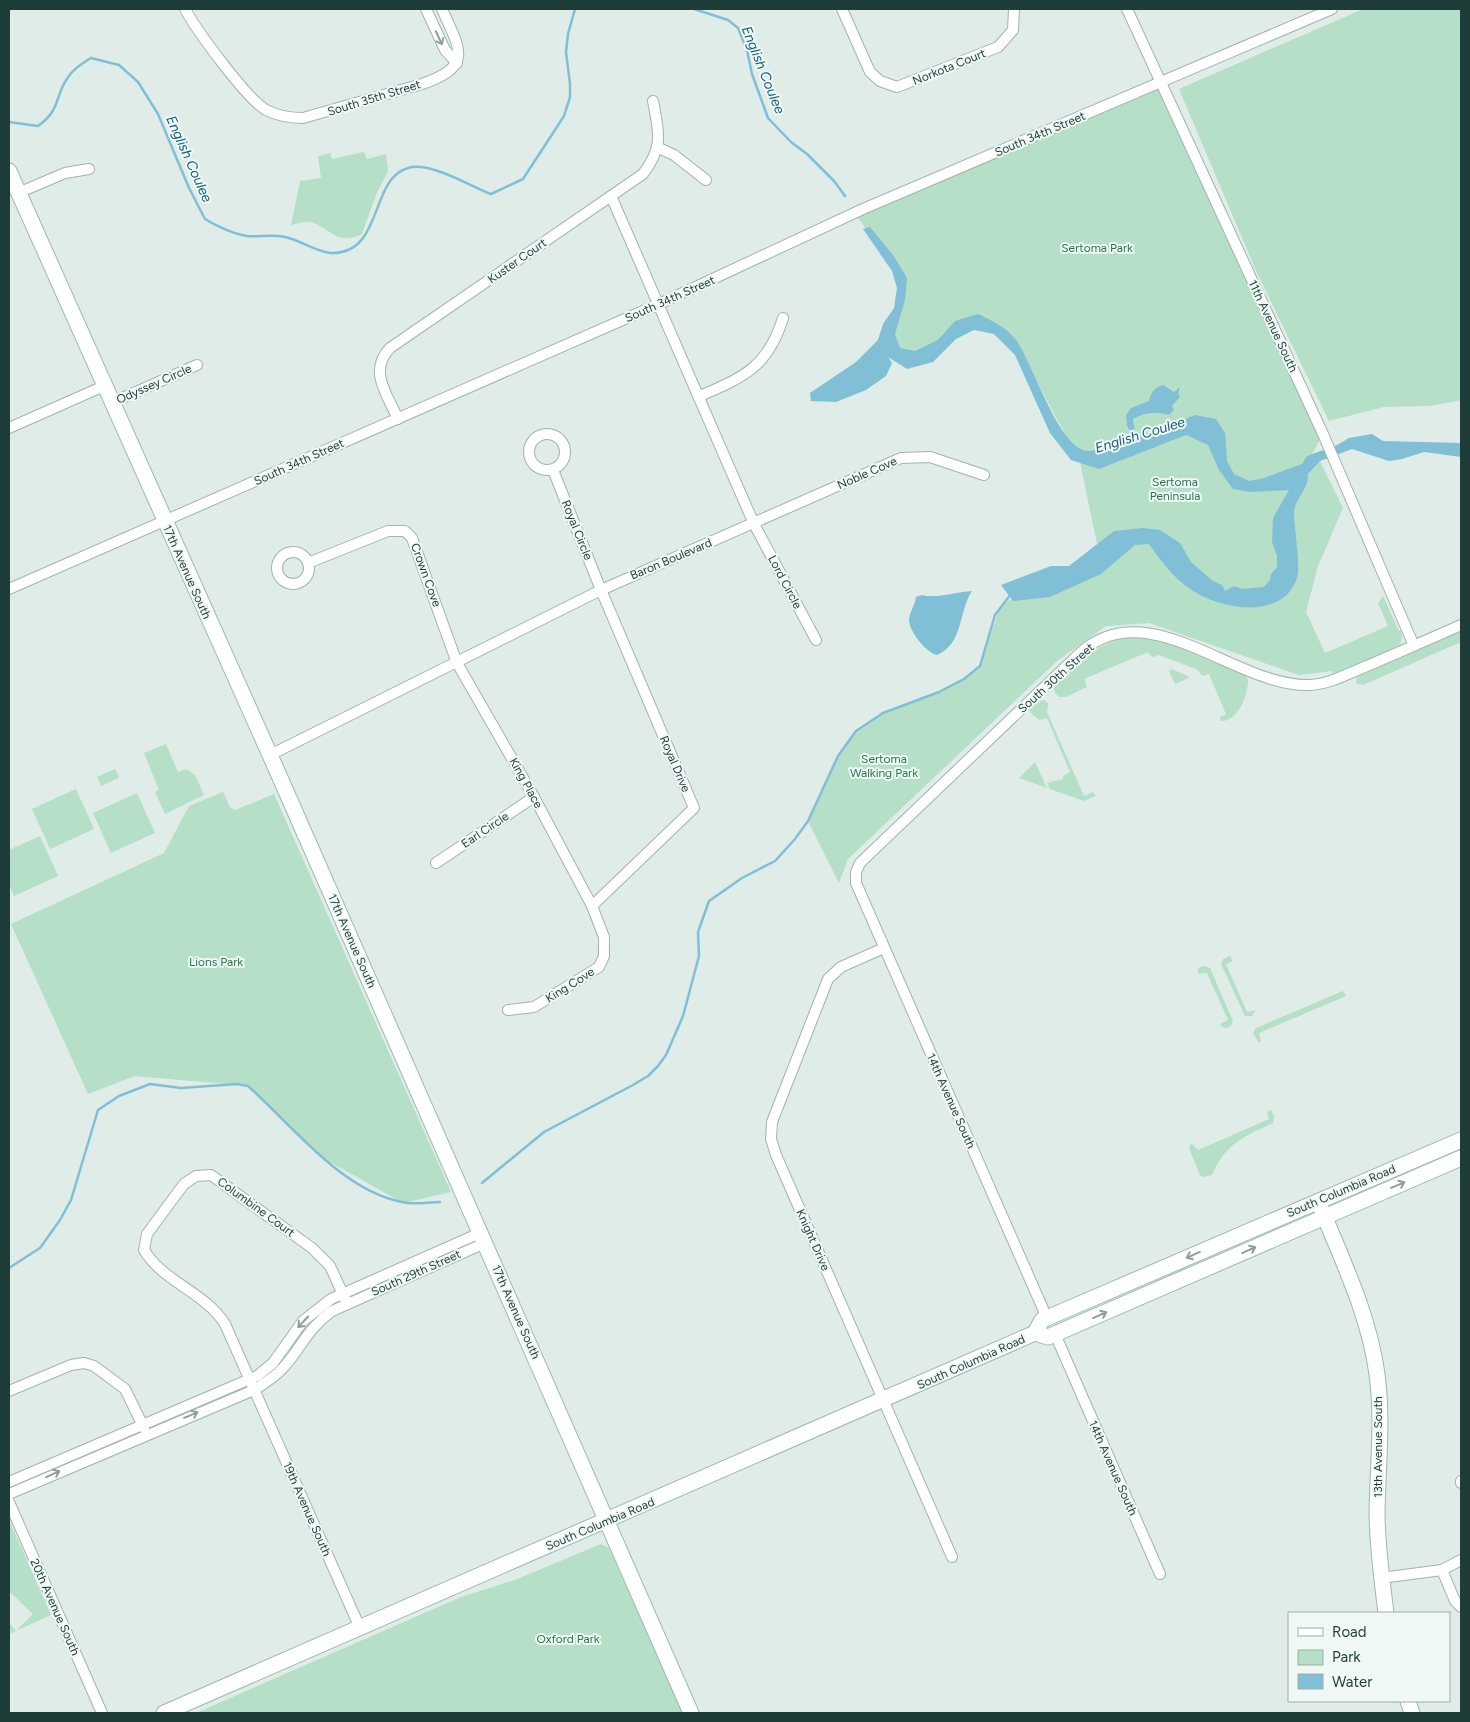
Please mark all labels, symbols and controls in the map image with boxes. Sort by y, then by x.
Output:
water label: English Coulee [738,24,788,117]
one-way arrow [435,30,445,45]
street label: Norkota Court [910,46,988,88]
street label: South 35th Street [326,77,423,119]
street label: South 34th Street [993,108,1088,159]
water label: English Coulee [162,113,216,205]
street label: Kuster Court [485,235,549,286]
park label: Sertoma Park [1061,241,1133,255]
street label: South 34th Street [623,273,718,325]
street label: 11th Avenue South [1246,278,1301,375]
street label: Odyssey Circle [114,361,194,407]
water label: English Coulee [1093,413,1187,457]
street label: South 34th Street [252,436,347,488]
street label: Noble Cove [835,454,899,492]
park label: Sertoma Peninsula [1150,475,1200,503]
street label: Royal Circle [559,498,596,562]
street label: 17th Avenue South [160,523,214,621]
street label: Baron Boulevard [628,535,714,583]
street label: Crown Cove [408,541,444,609]
street label: Lord Circle [765,553,805,611]
street label: South 30th Street [1015,640,1097,716]
street label: Royal Drive [657,734,693,795]
park label: Sertoma Walking Park [850,752,918,780]
street label: King Place [506,755,546,811]
street label: Earl Circle [459,809,512,851]
street label: 17th Avenue South [325,892,379,990]
park label: Lions Park [189,955,243,969]
street label: King Cove [543,964,597,1005]
street label: 14th Avenue South [924,1051,978,1151]
street label: South Columbia Road [1284,1162,1398,1220]
street label: Columbine Court [215,1174,298,1240]
one-way arrow [1390,1179,1405,1189]
street label: Knight Drive [793,1207,833,1273]
one-way arrow [1241,1244,1256,1254]
street label: South 29th Street [369,1247,463,1299]
one-way arrow [1186,1251,1201,1261]
street label: 17th Avenue South [489,1263,543,1361]
one-way arrow [1092,1309,1107,1319]
one-way arrow [297,1315,309,1328]
street label: South Columbia Road [915,1332,1027,1392]
street label: 13th Avenue South [1371,1396,1385,1498]
one-way arrow [183,1409,198,1419]
street label: 14th Avenue South [1086,1418,1140,1518]
street label: 19th Avenue South [280,1460,334,1559]
one-way arrow [45,1469,60,1479]
street label: South Columbia Road [543,1495,657,1553]
street label: 20th Avenue South [27,1556,83,1658]
legend [1288,1612,1450,1702]
text: Road [1332,1623,1367,1641]
park label: Oxford Park [536,1632,600,1646]
text: Park [1332,1648,1361,1666]
text: Water [1332,1673,1372,1691]

